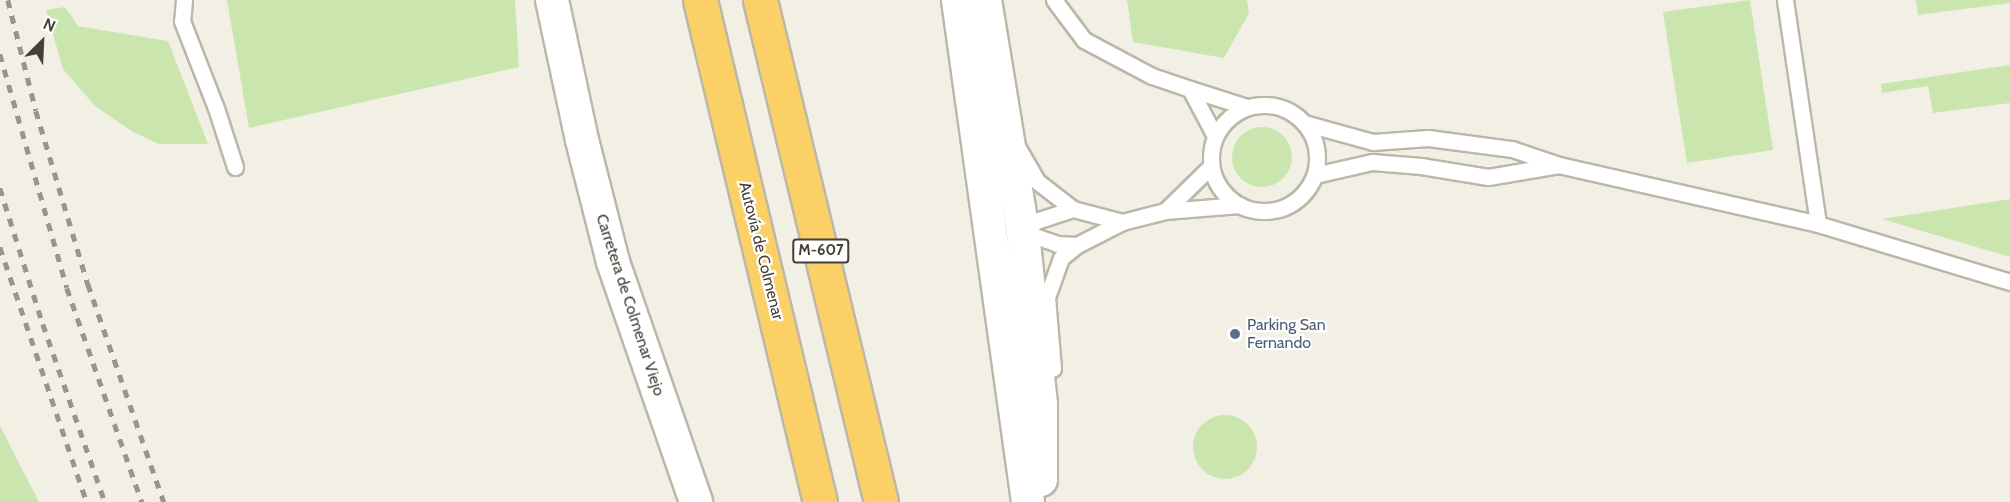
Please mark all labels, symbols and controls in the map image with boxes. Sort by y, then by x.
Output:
north arrow [12,12,72,72]
text: N [40,14,59,36]
street label: Autovía de Colmenar [735,180,787,322]
street label: Carretera de Colmenar Viejo [592,212,668,398]
road number: M-607 [791,239,851,263]
place label: Parking San Fernando [1247,315,1326,353]
marker: Parking San Fernando [1228,327,1242,341]

